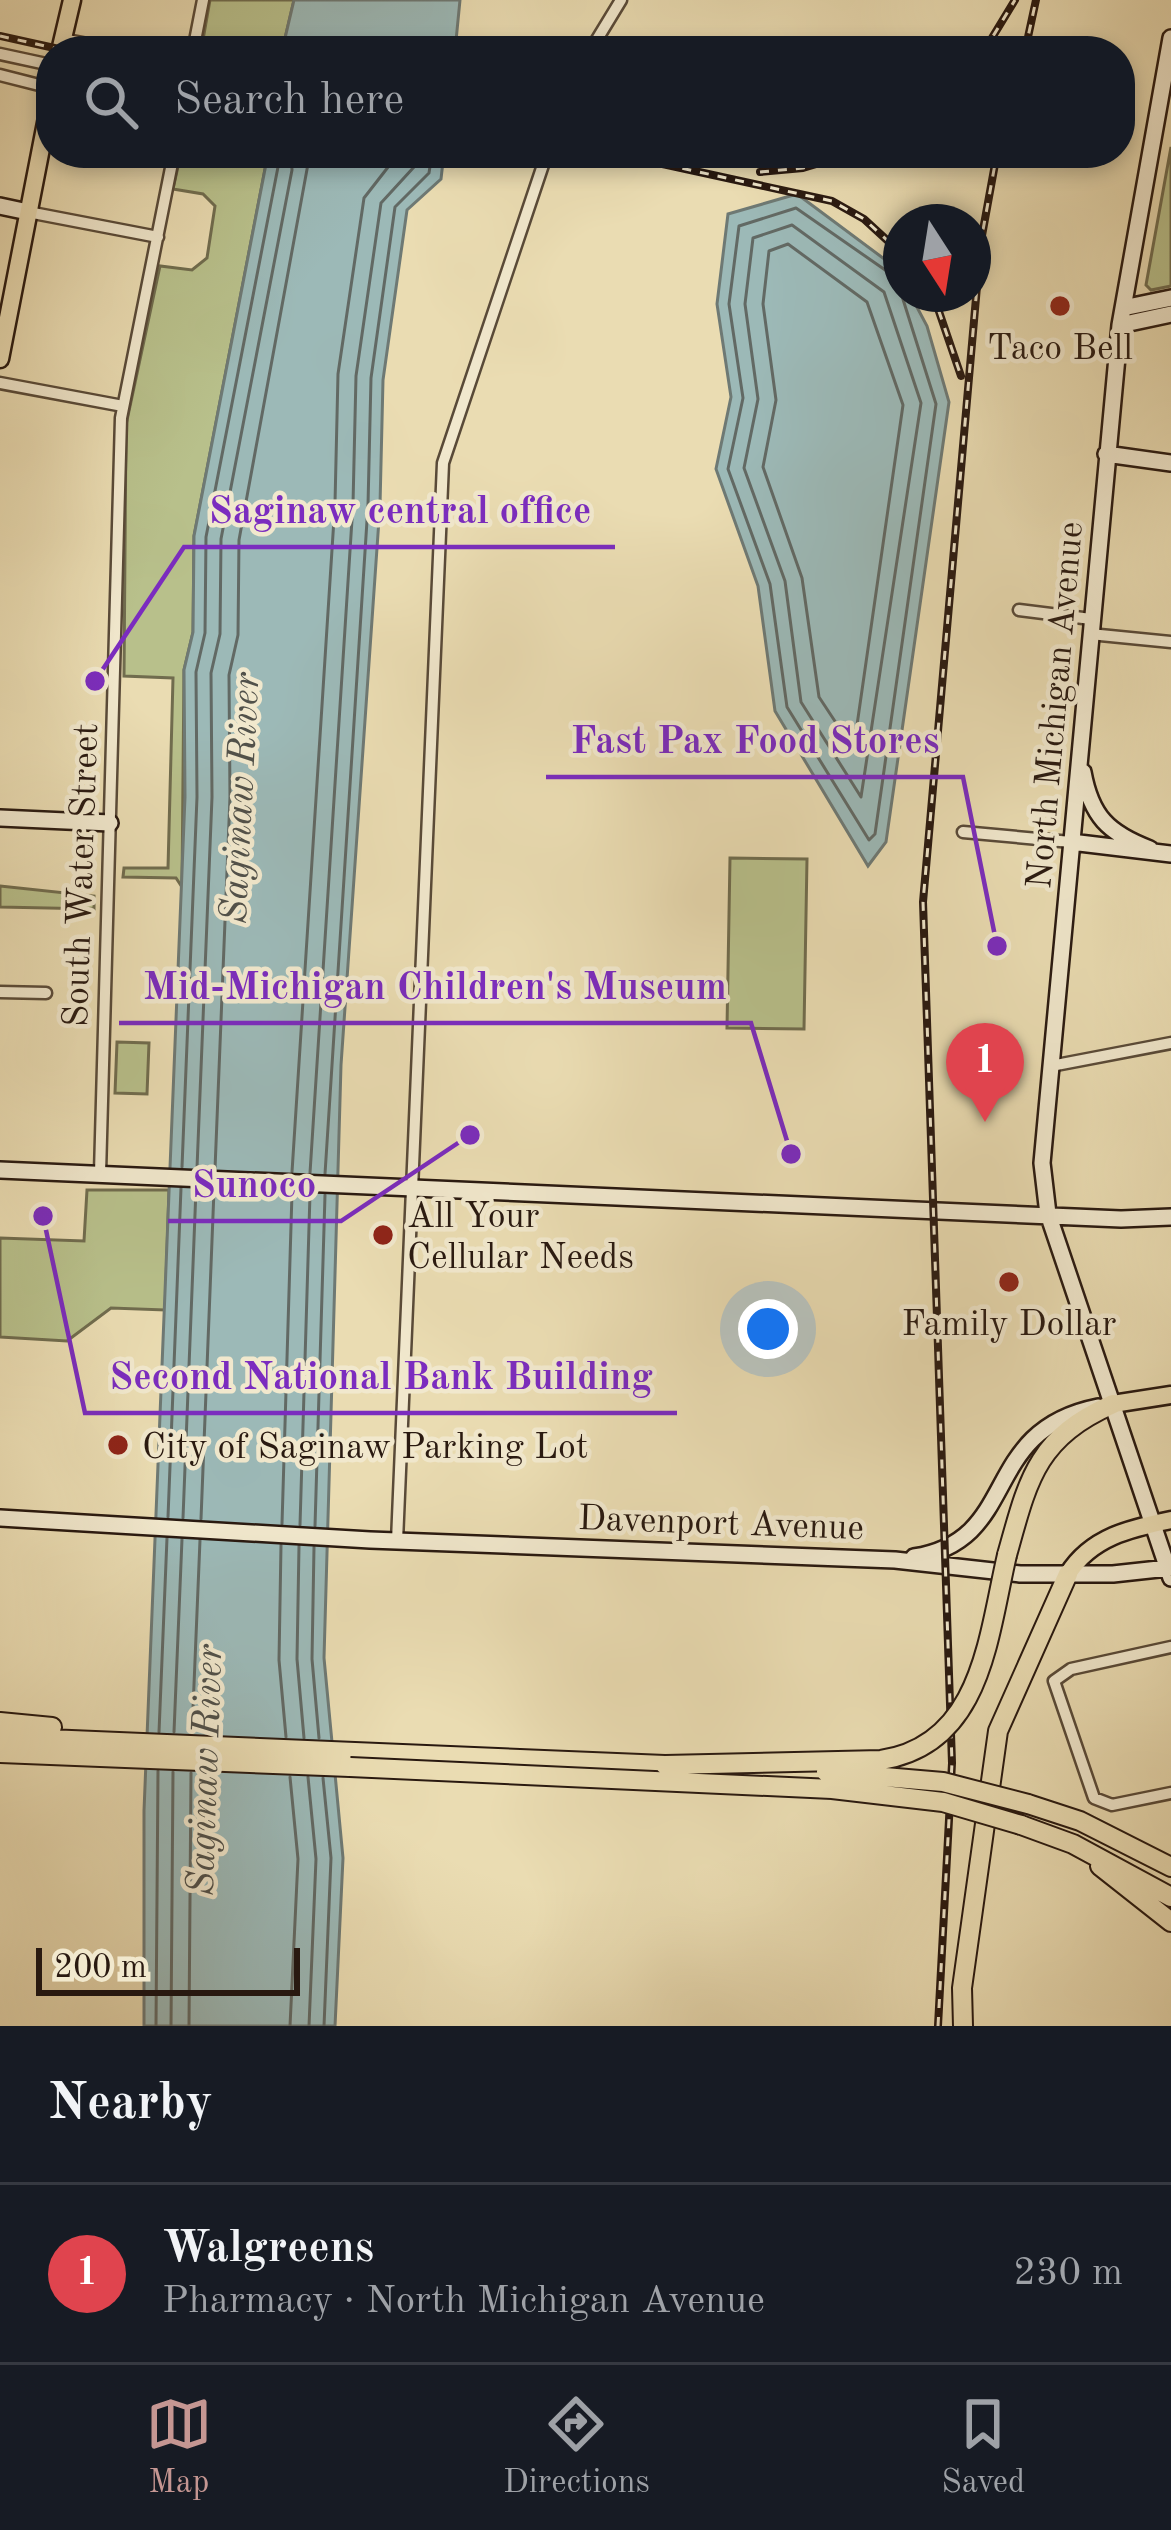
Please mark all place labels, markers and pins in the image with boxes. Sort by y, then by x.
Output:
marker: Taco Bell [1047,293,1073,319]
place label: Taco Bell [987,332,1133,368]
callout: Saginaw central office [184,472,615,547]
callout: Fast Pax Food Stores [546,702,963,777]
callout: Mid-Michigan Children's Museum [119,948,751,1023]
pin: 1 [946,1023,1024,1122]
callout: Sunoco [168,1146,341,1221]
place label: All Your Cellular Needs [407,1200,634,1277]
marker: All Your Cellular Needs [370,1222,396,1248]
marker: Family Dollar [996,1269,1022,1295]
place label: Family Dollar [902,1308,1117,1344]
callout: Second National Bank Building [85,1338,677,1413]
place label: City of Saginaw Parking Lot [142,1431,588,1467]
marker: City of Saginaw Parking Lot [105,1432,131,1458]

